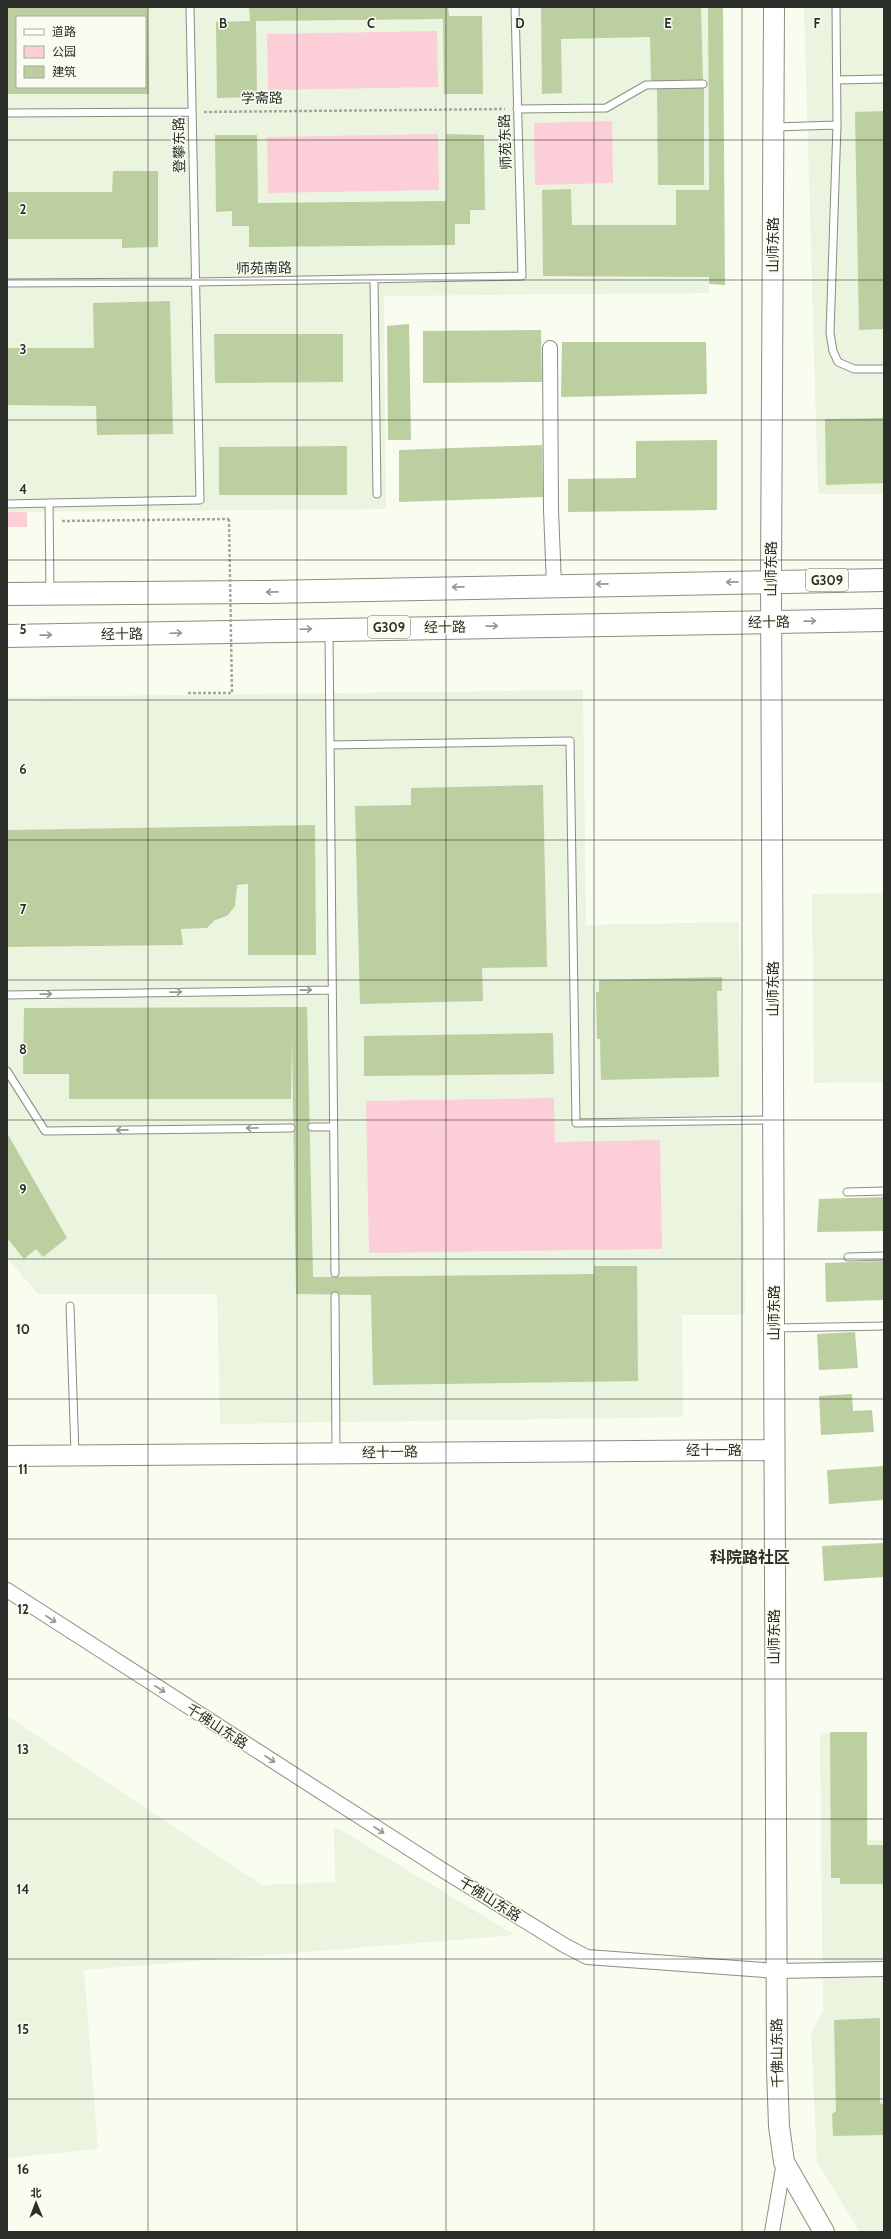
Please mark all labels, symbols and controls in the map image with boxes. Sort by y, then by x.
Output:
text: B [219,15,227,31]
text: C [367,15,375,31]
text: D [515,15,525,31]
text: E [664,15,672,31]
text: F [814,15,821,31]
legend [16,16,146,88]
text: 道路 [52,24,76,39]
text: 公园 [52,44,76,59]
text: 建筑 [52,64,76,79]
street label: 学斋路 [241,89,283,107]
street label: 师苑东路 [495,114,515,170]
street label: 登攀东路 [170,117,188,173]
text: 2 [20,201,27,217]
street label: 山师东路 [764,217,782,273]
street label: 师苑南路 [236,259,292,277]
text: 3 [19,341,27,357]
text: 4 [19,481,27,497]
street label: 山师东路 [762,541,780,597]
road number: G309 [806,569,848,591]
one-way arrow [726,578,739,586]
one-way arrow [596,580,609,588]
one-way arrow [452,584,465,591]
one-way arrow [266,588,279,596]
street label: 经十路 [748,613,790,631]
road number: G309 [368,616,410,638]
one-way arrow [803,617,816,625]
street label: 经十路 [424,618,466,636]
text: 5 [20,621,27,637]
one-way arrow [485,622,498,630]
street label: 经十路 [101,625,143,643]
one-way arrow [299,625,312,633]
one-way arrow [169,629,182,637]
one-way arrow [39,631,52,639]
text: 6 [19,761,27,777]
text: 7 [20,901,27,917]
street label: 山师东路 [764,961,782,1017]
one-way arrow [299,986,312,994]
one-way arrow [169,988,182,996]
one-way arrow [39,990,52,998]
text: 8 [19,1041,27,1057]
one-way arrow [246,1124,259,1132]
one-way arrow [116,1126,129,1134]
text: 9 [19,1181,27,1197]
street label: 山师东路 [765,1285,783,1341]
text: 10 [16,1321,30,1337]
street label: 经十一路 [686,1441,742,1459]
street label: 经十一路 [362,1443,418,1461]
text: 11 [18,1461,28,1477]
district label: 科院路社区 [710,1548,790,1567]
text: 12 [17,1601,29,1617]
street label: 山师东路 [765,1609,783,1665]
one-way arrow [45,1616,57,1624]
one-way arrow [155,1685,166,1694]
street label: 千佛山东路 [183,1699,251,1753]
text: 13 [17,1741,29,1757]
one-way arrow [264,1756,276,1764]
one-way arrow [373,1826,385,1834]
street label: 千佛山东路 [456,1873,524,1925]
text: 14 [17,1881,29,1897]
street label: 千佛山东路 [767,2018,787,2088]
text: 15 [17,2021,29,2037]
text: 16 [17,2161,29,2177]
north arrow [16,2183,56,2223]
text: 北 [30,2186,41,2200]

